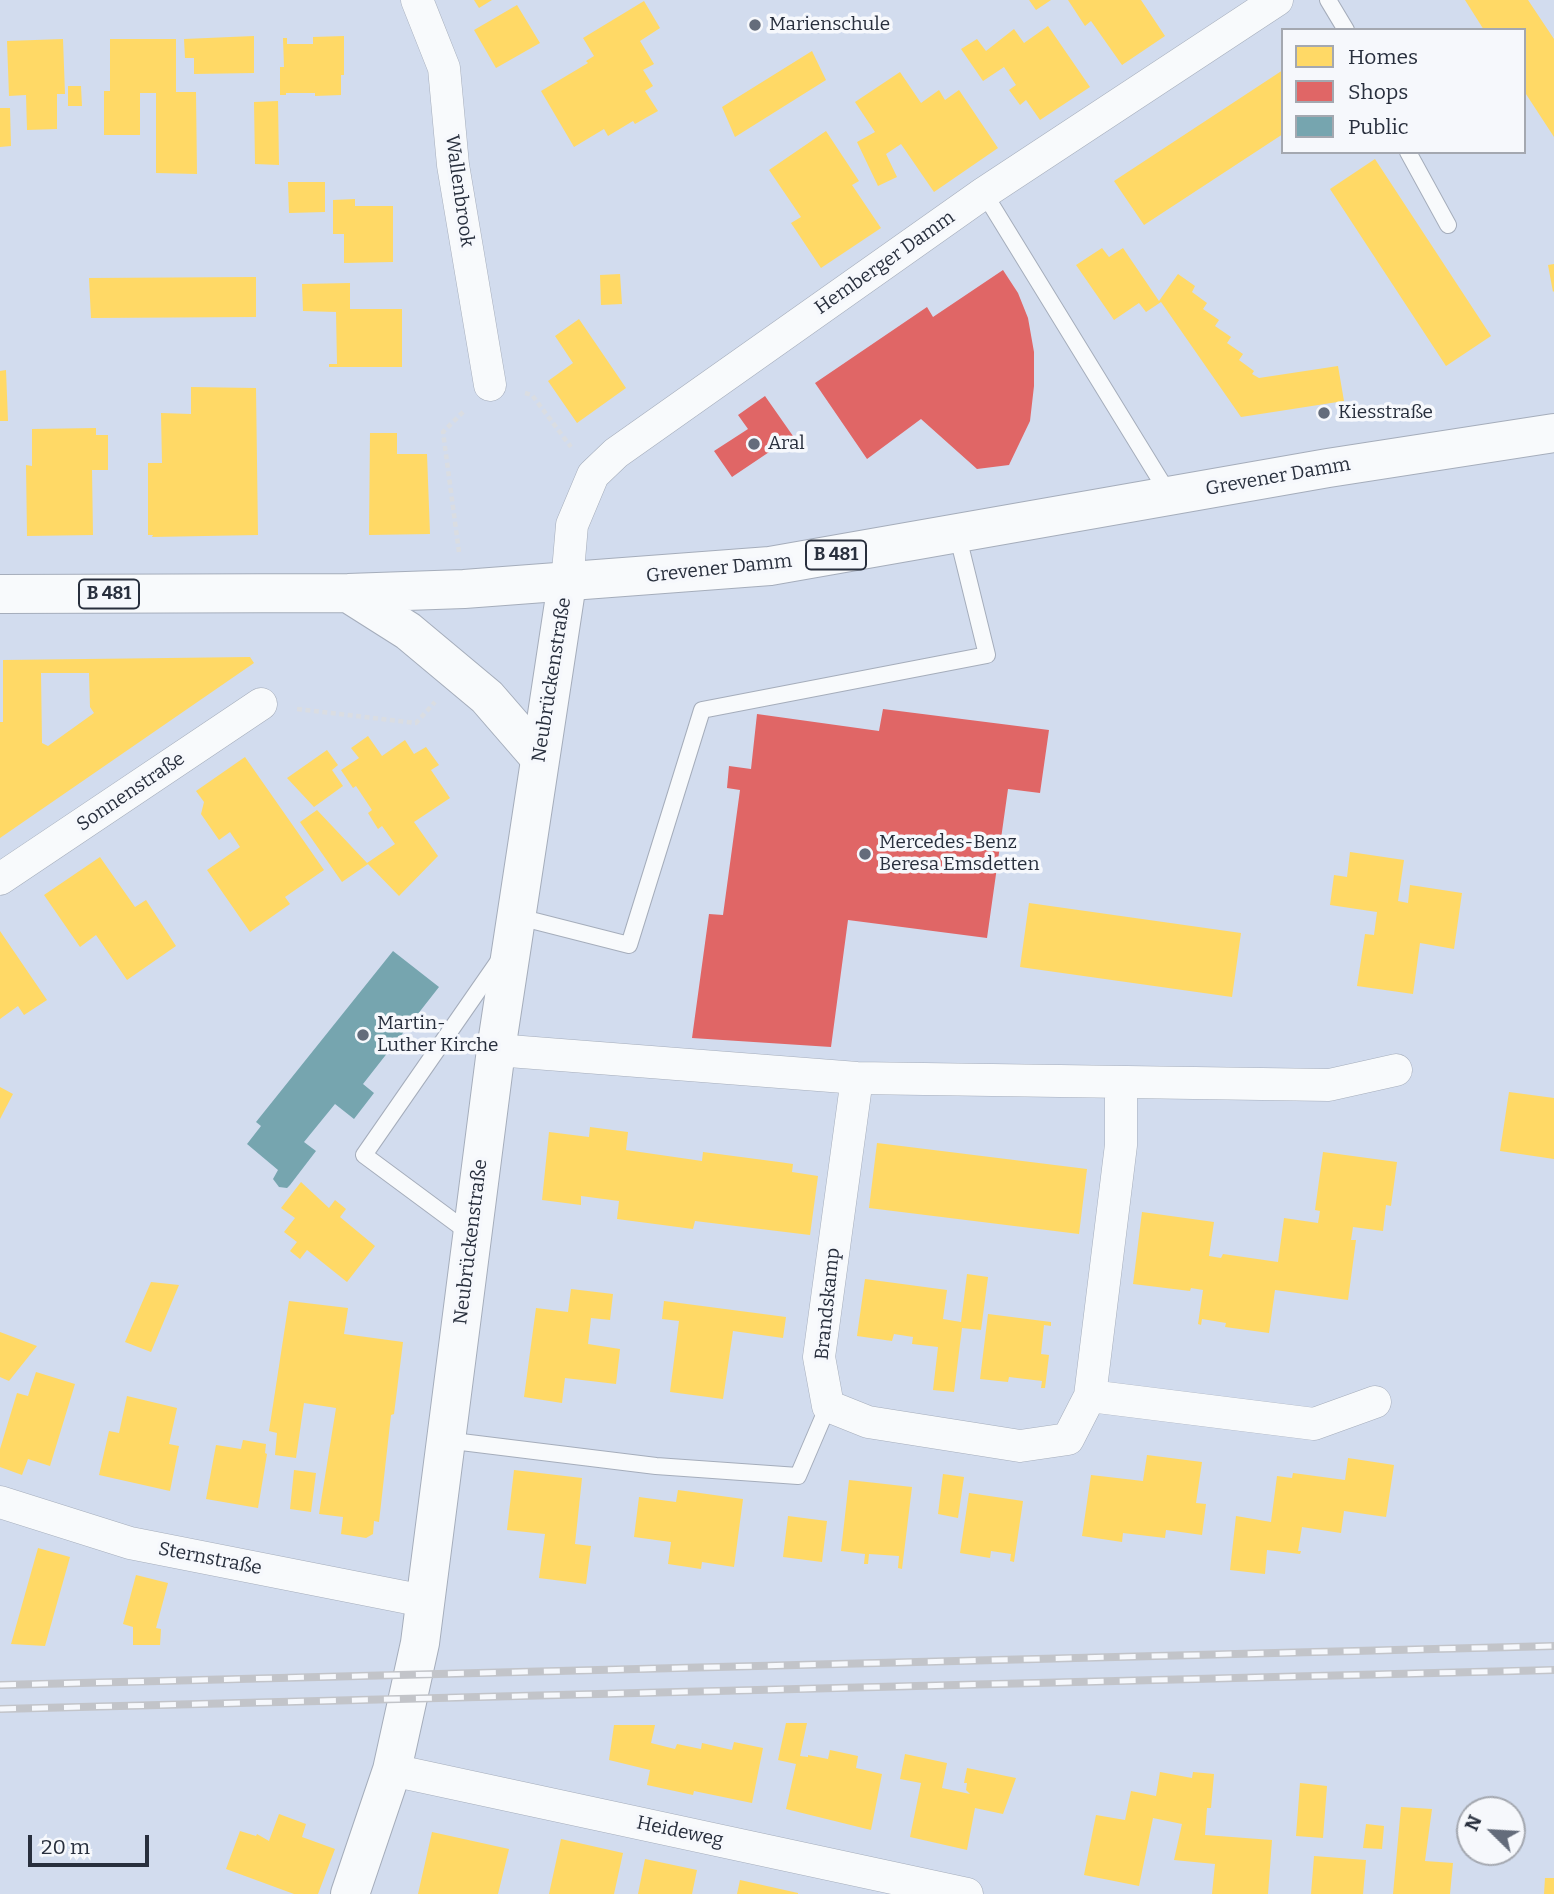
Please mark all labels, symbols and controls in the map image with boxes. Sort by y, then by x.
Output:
place label: Marienschule [769,14,890,36]
marker: Marienschule [747,17,763,33]
legend [1281,28,1526,154]
text: Homes [1348,44,1418,70]
text: Shops [1348,79,1408,105]
text: Public [1348,114,1409,140]
street label: Wallenbrook [440,133,478,249]
street label: Hemberger Damm [811,206,959,320]
place label: Kiesstraße [1338,402,1433,424]
marker: Kiesstraße [1316,405,1332,421]
place label: Aral [768,433,805,455]
marker: Aral [746,436,762,452]
street label: Grevener Damm [1204,453,1352,501]
road number: B 481 [806,540,866,570]
street label: Grevener Damm [645,550,793,588]
road number: B 481 [79,580,139,608]
street label: Neubrückenstraße [528,596,576,764]
street label: Sonnenstraße [73,748,189,836]
place label: Mercedes-Benz Beresa Emsdetten [879,832,1039,876]
marker: Mercedes-Benz Beresa Emsdetten [857,846,873,862]
place label: Martin- Luther Kirche [377,1013,498,1057]
marker: Martin- Luther Kirche [355,1027,371,1043]
street label: Neubrückenstraße [450,1158,492,1326]
street label: Brandskamp [811,1247,845,1361]
street label: Sternstraße [156,1538,264,1580]
north arrow [1456,1796,1526,1866]
street label: Heideweg [635,1812,725,1852]
text: N [1460,1812,1487,1834]
scale bar [32,1820,152,1864]
text: 20 m [41,1834,90,1860]

